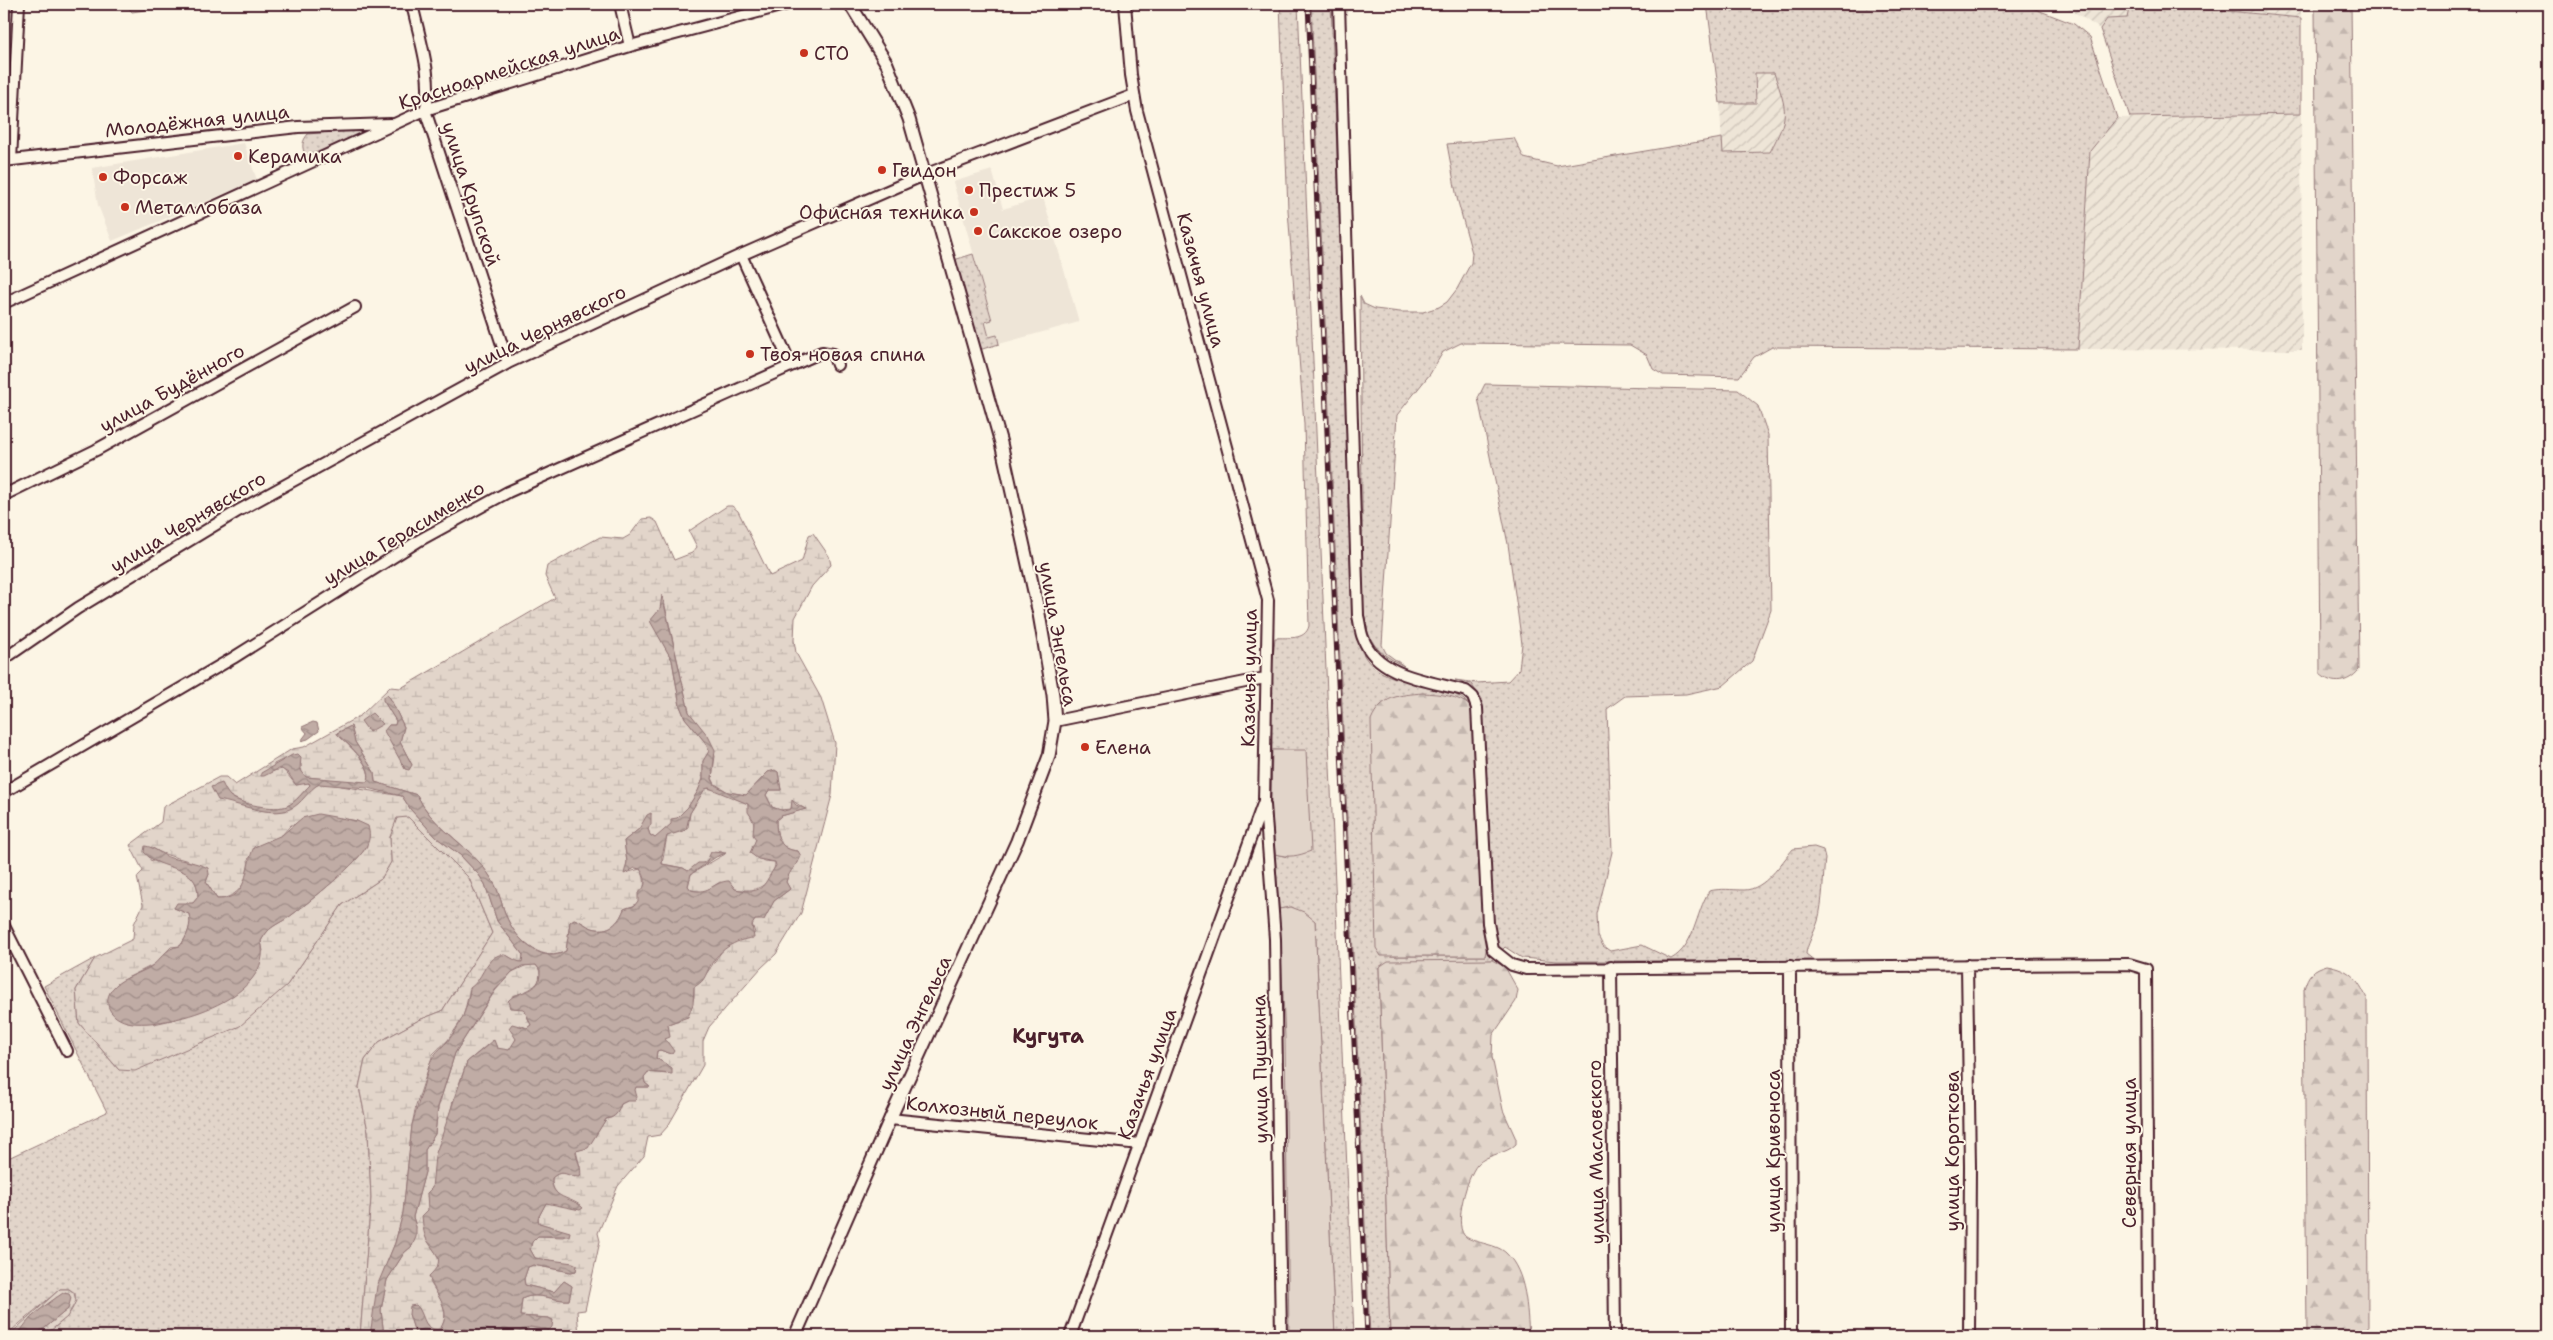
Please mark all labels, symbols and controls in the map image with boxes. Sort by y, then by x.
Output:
street label: Красноармейская улица [395,20,623,116]
place label: СТО [814,41,849,66]
marker: СТО [798,47,810,59]
street label: Молодёжная улица [104,99,290,143]
street label: улица Крупской [436,119,506,269]
place label: Керамика [248,144,342,169]
marker: Керамика [232,150,244,162]
place label: Гвидон [892,158,957,183]
marker: Гвидон [876,164,888,176]
place label: Форсаж [113,165,187,190]
marker: Форсаж [97,171,109,183]
place label: Престиж 5 [979,178,1076,203]
marker: Престиж 5 [963,184,975,196]
place label: Металлобаза [135,195,262,220]
place label: Офисная техника [799,200,964,225]
marker: Металлобаза [119,201,131,213]
marker: Офисная техника [968,206,980,218]
street label: Казачья улица [1171,210,1231,350]
place label: Сакское озеро [988,219,1122,244]
marker: Сакское озеро [972,225,984,237]
street label: улица Чернявского [460,279,630,379]
street label: улица Будённого [95,338,249,438]
place label: Твоя новая спина [760,342,925,367]
marker: Твоя новая спина [744,348,756,360]
street label: улица Чернявского [105,466,271,578]
street label: улица Герасименко [319,475,489,591]
street label: улица Энгельса [1033,560,1083,708]
street label: Казачья улица [1235,608,1263,747]
place label: Елена [1095,735,1151,760]
marker: Елена [1079,741,1091,753]
street label: улица Энгельса [873,951,957,1095]
street label: улица Пушкина [1246,994,1274,1144]
street label: Казачья улица [1112,1004,1182,1143]
district label: Кугута [1012,1023,1084,1049]
street label: улица Масловского [1582,1059,1610,1245]
street label: улица Кривоноса [1761,1069,1786,1233]
street label: улица Короткова [1940,1070,1965,1232]
street label: Северная улица [2117,1078,2142,1228]
street label: Колхозный переулок [905,1090,1099,1136]

